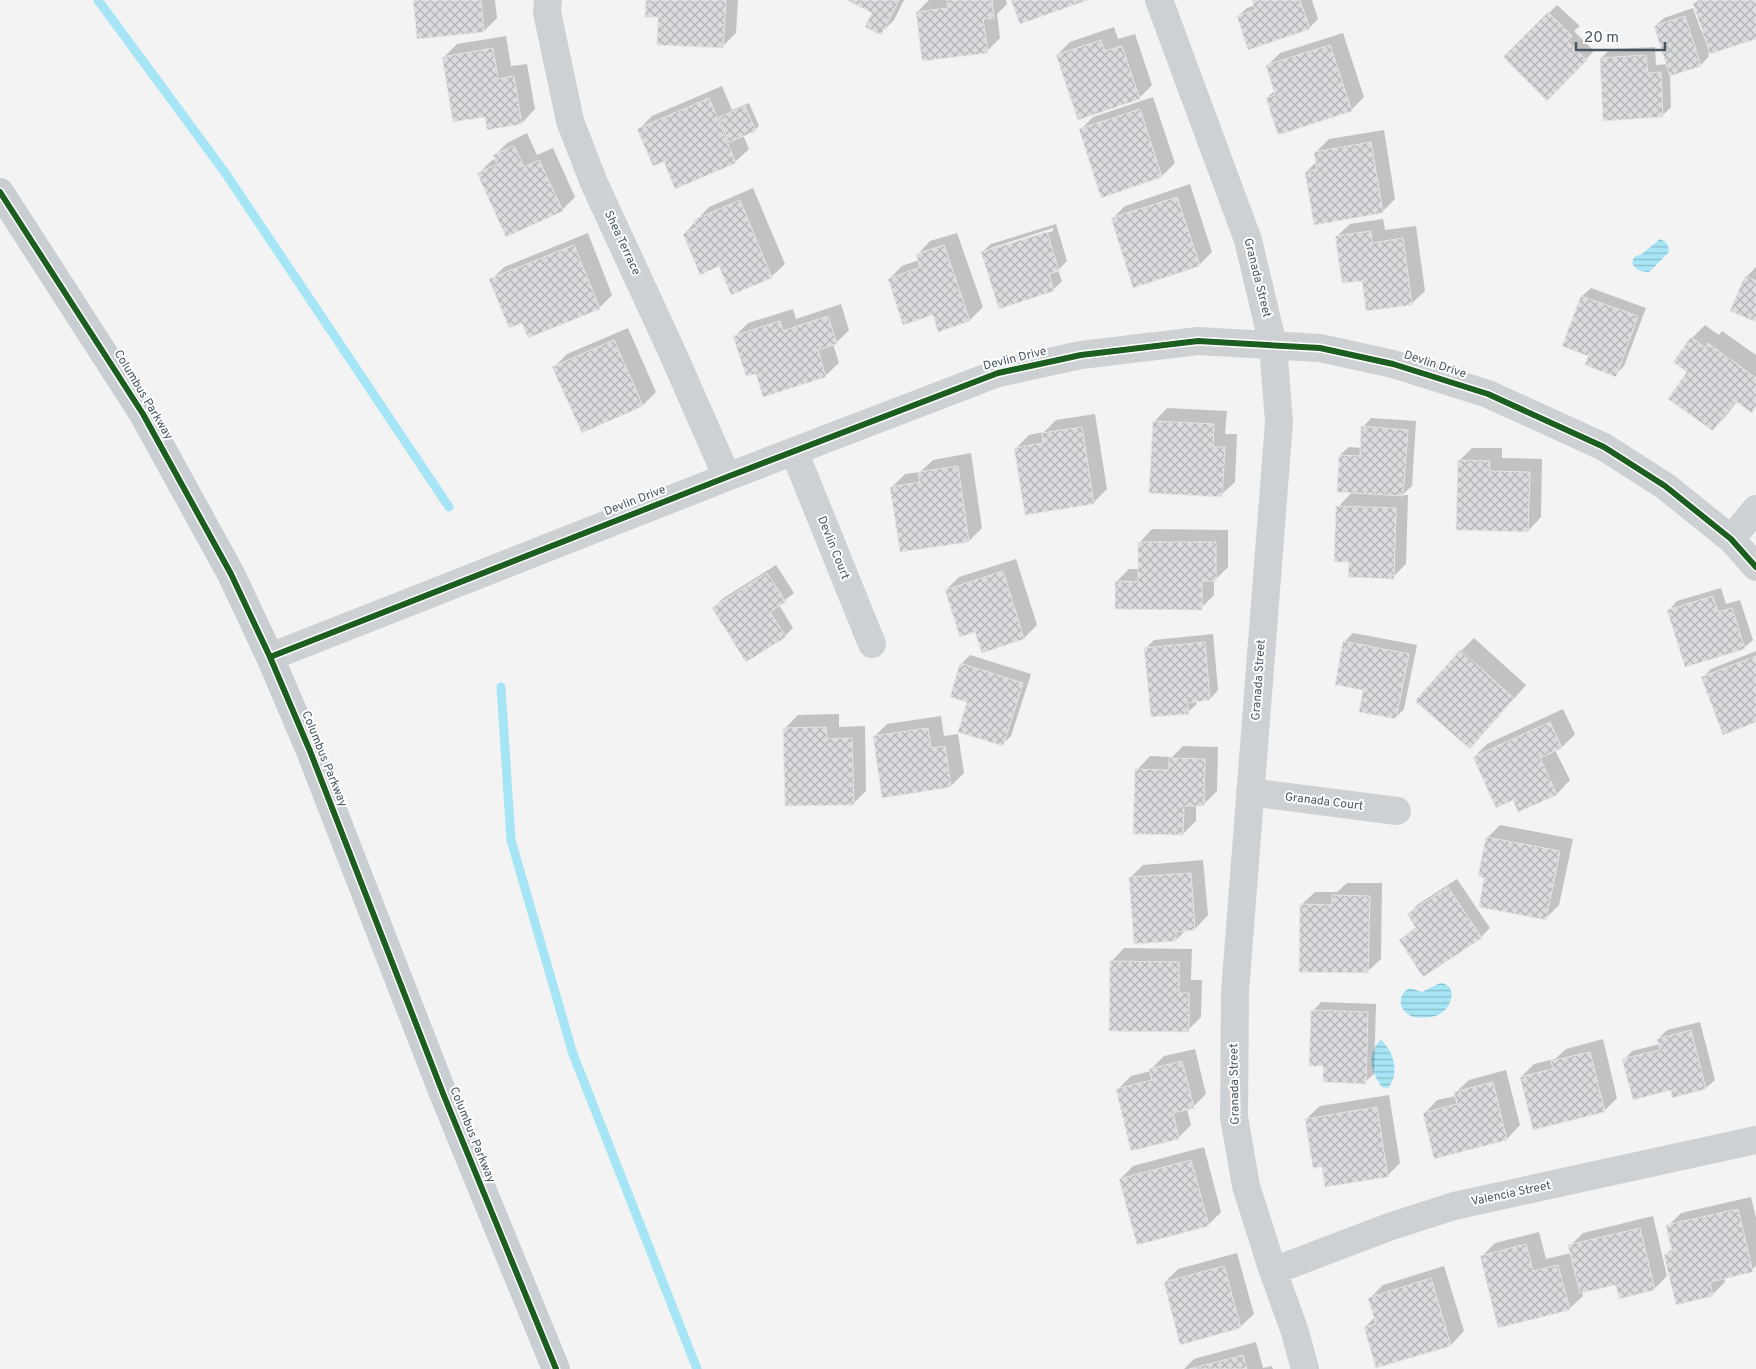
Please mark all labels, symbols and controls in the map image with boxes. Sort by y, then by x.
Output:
scale bar [1576,20,1665,52]
text: 20 m [1584,29,1619,48]
street label: Shea Terrace [600,208,644,278]
street label: Granada Street [1239,237,1275,319]
street label: Devlin Drive [982,343,1048,375]
street label: Columbus Parkway [110,347,176,443]
street label: Devlin Drive [1402,347,1468,383]
street label: Devlin Drive [602,482,668,520]
street label: Devlin Court [813,514,853,582]
street label: Granada Street [1248,639,1270,721]
street label: Columbus Parkway [297,709,351,809]
street label: Granada Court [1284,789,1364,815]
street label: Granada Street [1226,1043,1244,1125]
street label: Columbus Parkway [445,1085,499,1185]
street label: Valencia Street [1470,1178,1552,1210]

